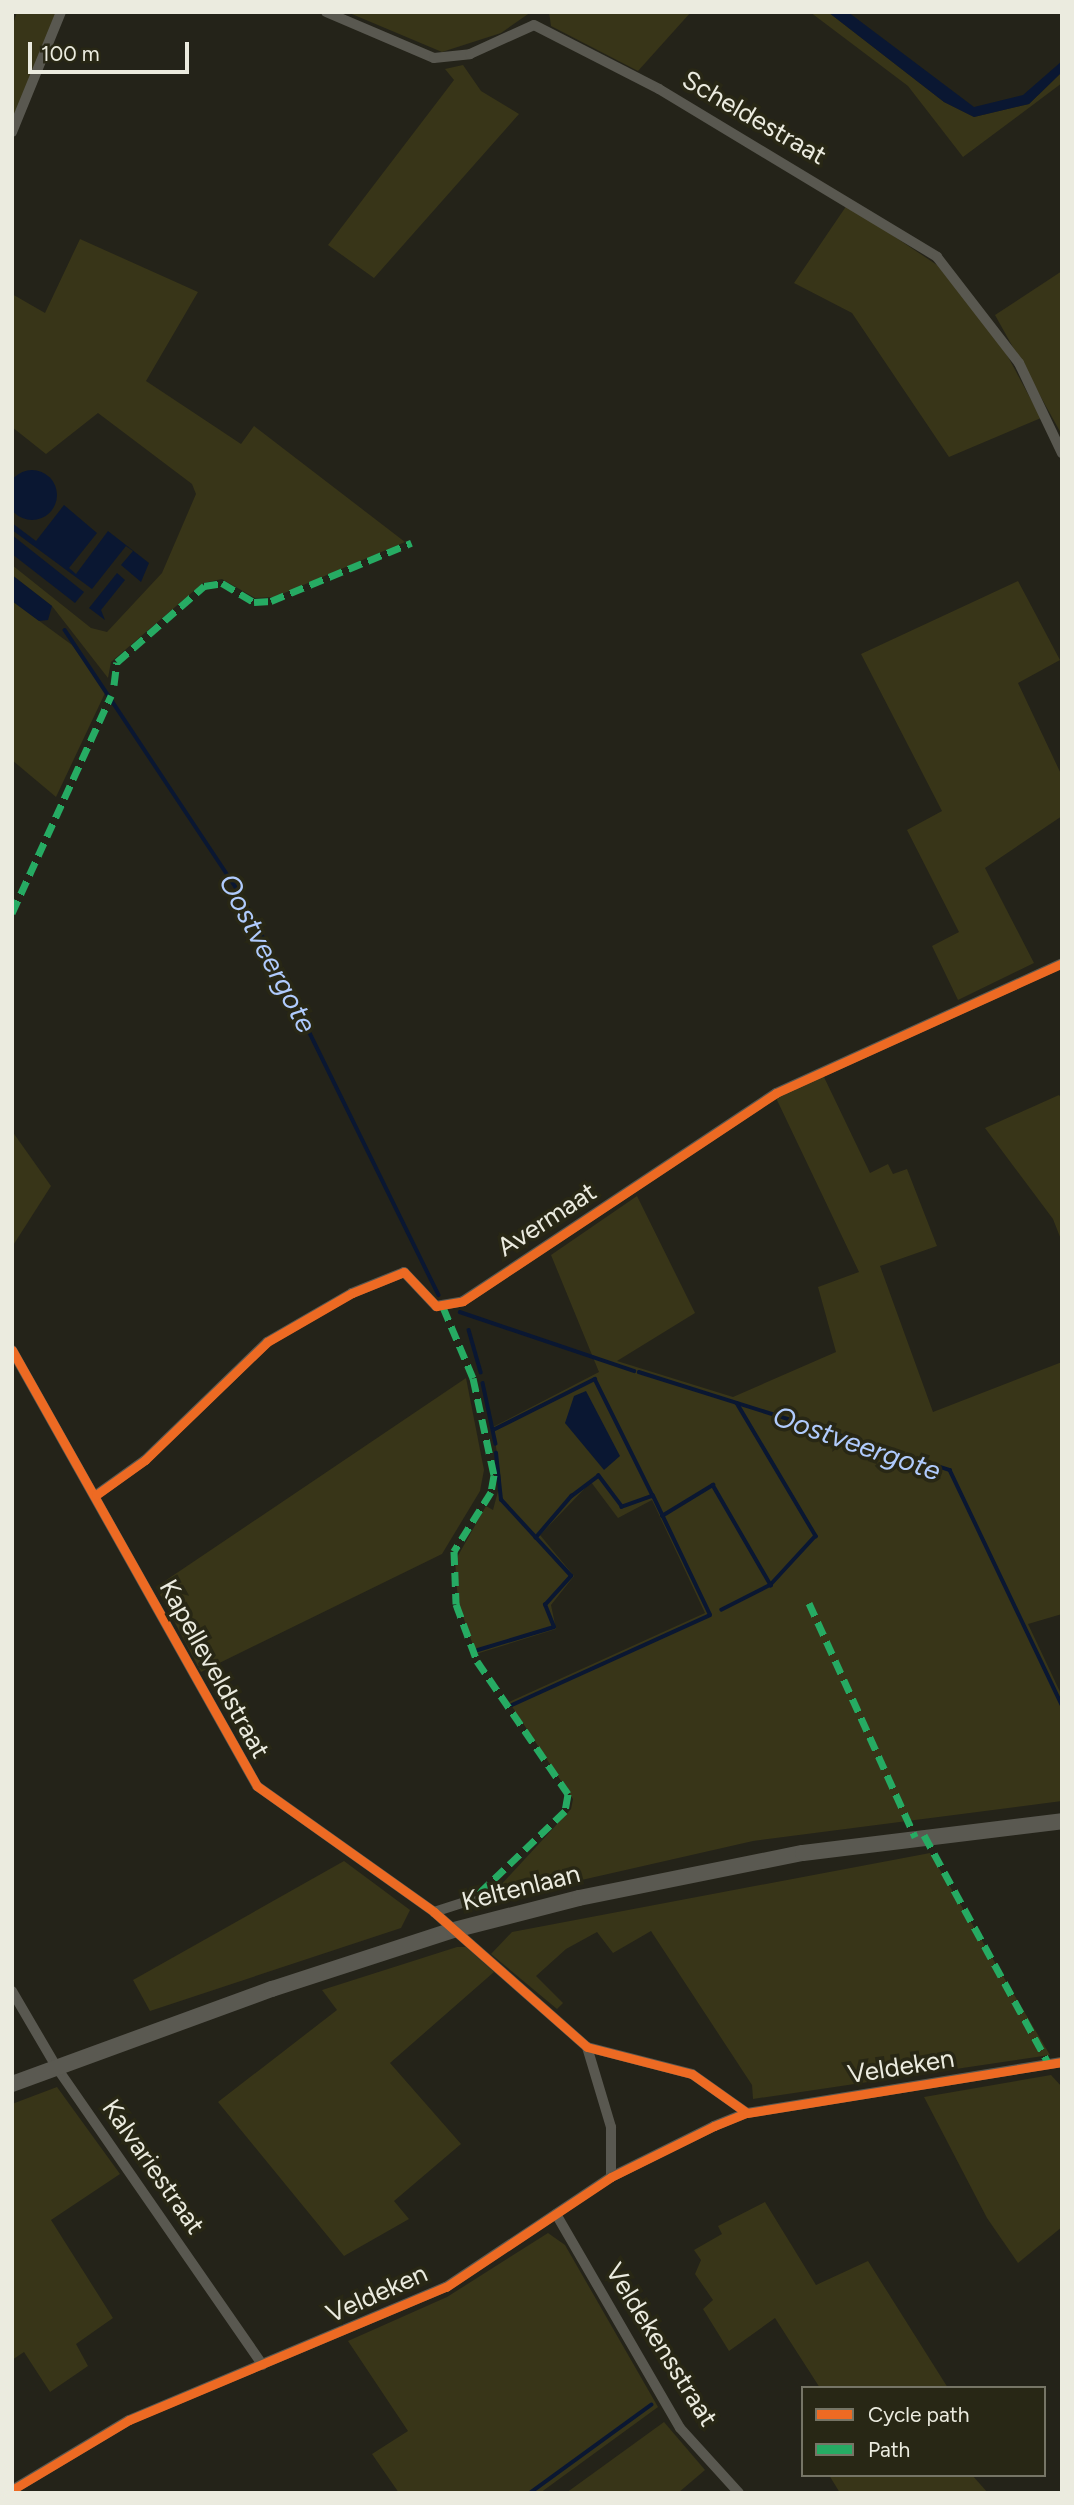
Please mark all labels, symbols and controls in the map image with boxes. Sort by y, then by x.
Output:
scale bar [32,28,192,72]
text: 100 m [41,41,100,66]
street label: Scheldestraat [676,64,832,172]
water label: Oostveergote [212,868,324,1038]
street label: Avermaat [492,1176,602,1264]
water label: Oostveergote [769,1399,945,1487]
street label: Kapelleveldstraat [152,1574,276,1764]
street label: Keltenlaan [459,1858,583,1918]
street label: Veldeken [846,2043,956,2091]
street label: Kalvariestraat [95,2094,211,2240]
street label: Veldeken [322,2258,432,2330]
street label: Veldekensstraat [598,2258,724,2432]
legend [801,2386,1046,2477]
text: Cycle path [868,2402,969,2427]
text: Path [868,2437,910,2462]

